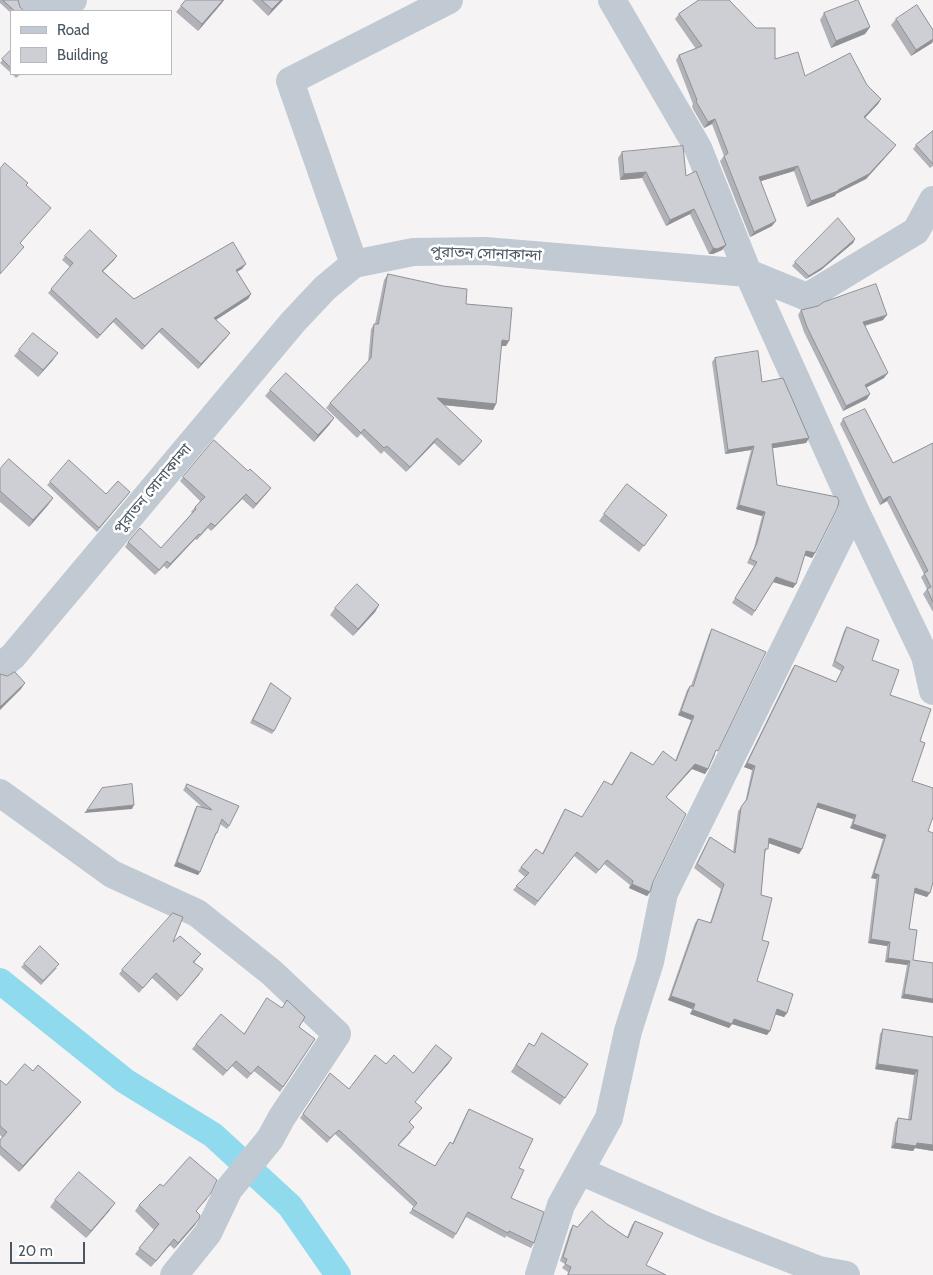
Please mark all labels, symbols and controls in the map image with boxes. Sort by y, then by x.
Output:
legend [10,10,172,75]
text: Road [57,21,90,39]
text: Building [57,46,108,64]
street label: পুরাতন সোনাকান্দা [430,243,542,265]
street label: পুরাতন সোনাকান্দা [110,441,196,537]
scale bar [12,1232,88,1264]
text: 20 m [18,1242,53,1260]

